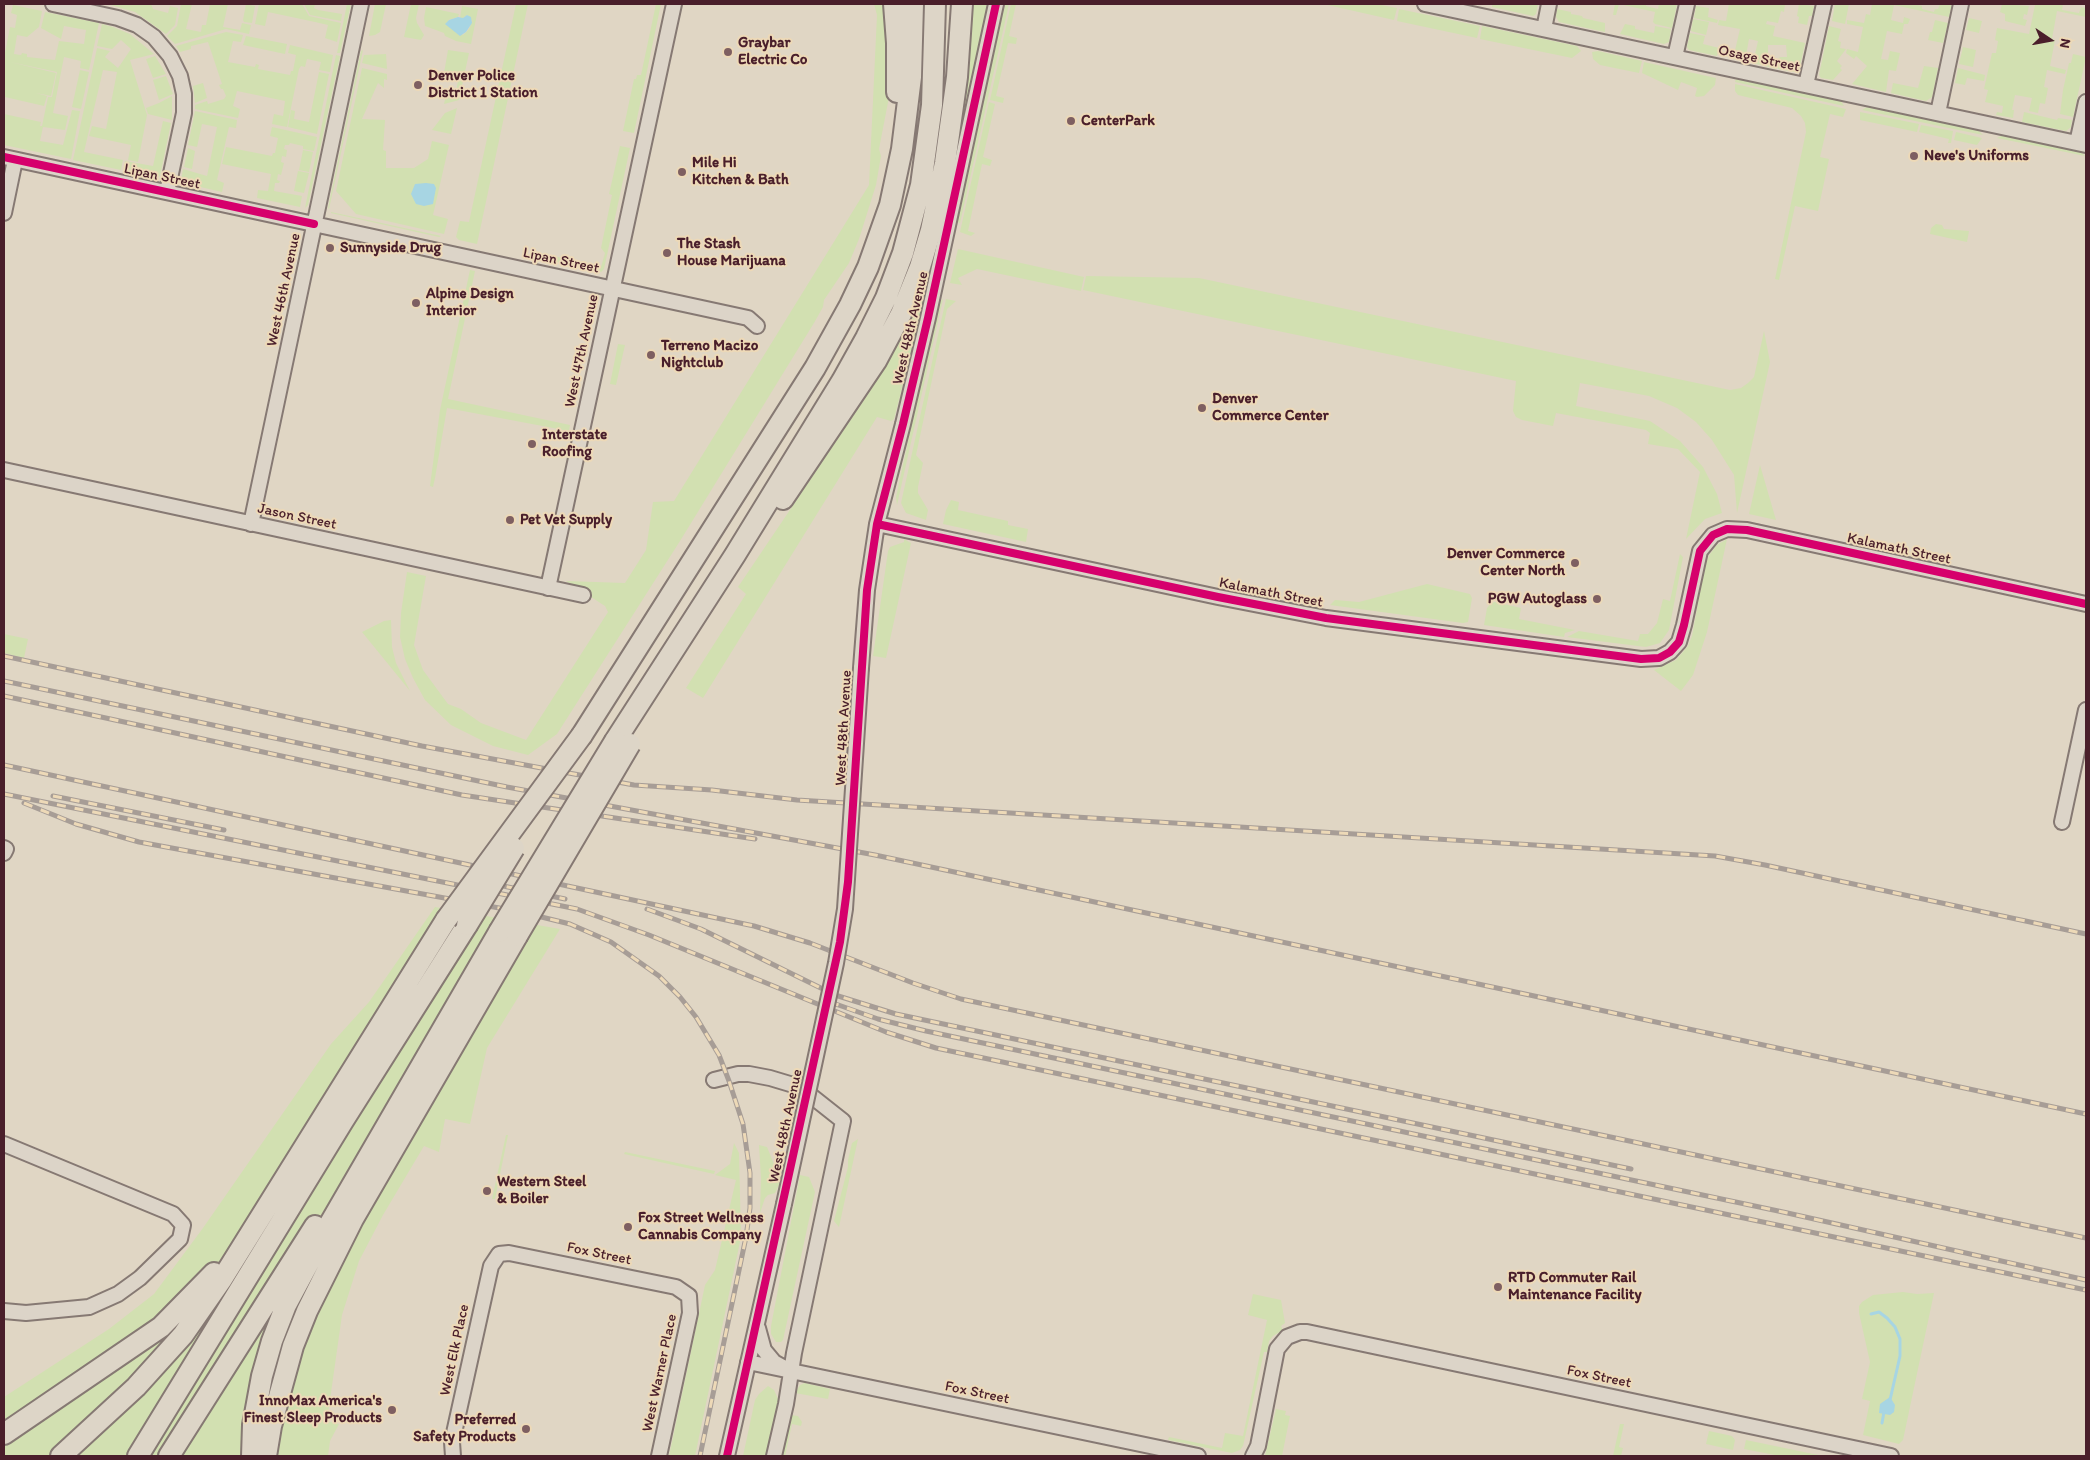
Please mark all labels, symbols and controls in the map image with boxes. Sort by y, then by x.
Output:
north arrow [2025,15,2075,65]
place label: Graybar Electric Co [738,34,807,69]
text: N [2056,37,2074,50]
street label: Osage Street [1716,42,1802,76]
marker: Graybar Electric Co [722,46,734,58]
place label: Denver Police District 1 Station [428,67,538,102]
marker: Denver Police District 1 Station [412,79,424,91]
place label: CenterPark [1081,112,1155,130]
marker: CenterPark [1065,115,1077,127]
place label: Neve's Uniforms [1924,147,2029,165]
marker: Neve's Uniforms [1908,150,1920,162]
place label: Mile Hi Kitchen & Bath [692,154,789,189]
street label: Lipan Street [122,160,202,194]
marker: Mile Hi Kitchen & Bath [676,166,688,178]
street label: West 46th Avenue [263,232,305,348]
place label: The Stash House Marijuana [677,235,786,270]
place label: Sunnyside Drug [340,239,441,257]
marker: Sunnyside Drug [324,242,336,254]
street label: Lipan Street [521,244,601,278]
marker: The Stash House Marijuana [661,247,673,259]
street label: West 48th Avenue [889,269,933,387]
place label: Alpine Design Interior [426,285,514,320]
street label: West 47th Avenue [561,293,603,409]
marker: Alpine Design Interior [410,297,422,309]
place label: Terreno Macizo Nightclub [661,337,758,372]
marker: Terreno Macizo Nightclub [645,349,657,361]
place label: Denver Commerce Center [1212,390,1329,425]
marker: Denver Commerce Center [1196,402,1208,414]
place label: Interstate Roofing [542,426,607,461]
marker: Interstate Roofing [526,438,538,450]
street label: Jason Street [256,500,338,534]
place label: Pet Vet Supply [520,511,612,529]
marker: Pet Vet Supply [504,514,516,526]
street label: Kalamath Street [1845,529,1953,569]
place label: Denver Commerce Center North [1447,545,1565,580]
marker: Denver Commerce Center North [1569,557,1581,569]
street label: Kalamath Street [1217,574,1325,612]
place label: PGW Autoglass [1488,590,1587,608]
marker: PGW Autoglass [1591,593,1603,605]
street label: West 48th Avenue [832,670,856,786]
street label: West 48th Avenue [765,1067,807,1185]
place label: Western Steel & Boiler [497,1173,586,1208]
marker: Western Steel & Boiler [481,1185,493,1197]
place label: Fox Street Wellness Cannabis Company [638,1209,764,1244]
marker: Fox Street Wellness Cannabis Company [622,1221,634,1233]
street label: Fox Street [565,1238,633,1270]
place label: RTD Commuter Rail Maintenance Facility [1508,1269,1641,1304]
marker: RTD Commuter Rail Maintenance Facility [1492,1281,1504,1293]
street label: West Elk Place [437,1303,473,1397]
street label: West Warner Place [639,1312,681,1434]
street label: Fox Street [1565,1361,1633,1393]
street label: Fox Street [943,1377,1011,1409]
place label: InnoMax America's Finest Sleep Products [244,1392,382,1427]
marker: InnoMax America's Finest Sleep Products [386,1404,398,1416]
place label: Preferred Safety Products [413,1411,516,1446]
marker: Preferred Safety Products [520,1423,532,1435]

